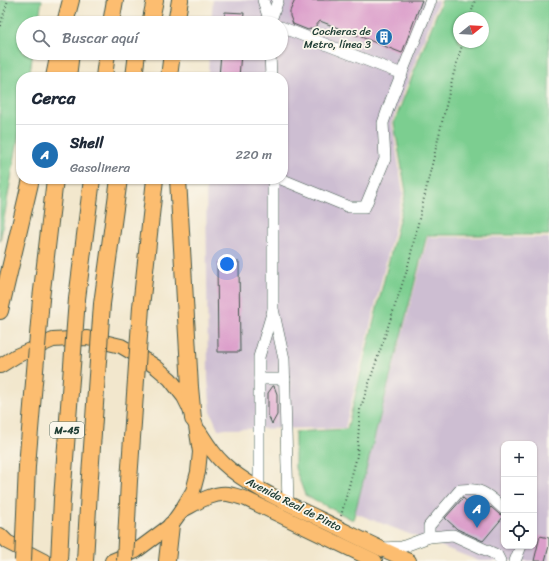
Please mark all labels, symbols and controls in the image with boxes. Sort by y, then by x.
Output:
north arrow [453,12,489,48]
search box [16,16,288,60]
place label: Cocheras de Metro, línea 3 [304,22,371,54]
text: Buscar aquí [62,25,139,51]
icon: search [30,27,52,49]
building icon: Cocheras de Metro, línea 3 [374,27,394,47]
text: Cerca [32,83,75,113]
text: Shell [70,130,104,156]
text: A [41,143,49,166]
text: 220 m [235,143,272,166]
text: Gasolinera [70,156,130,179]
your location [217,254,237,274]
road number: M-45 [50,422,84,438]
map controls [501,441,537,549]
button: + [501,441,537,477]
street label: Avenida Real de Pinto [242,472,345,537]
button: − [501,477,537,513]
pin: A [464,495,490,528]
button: locate [501,513,537,549]

